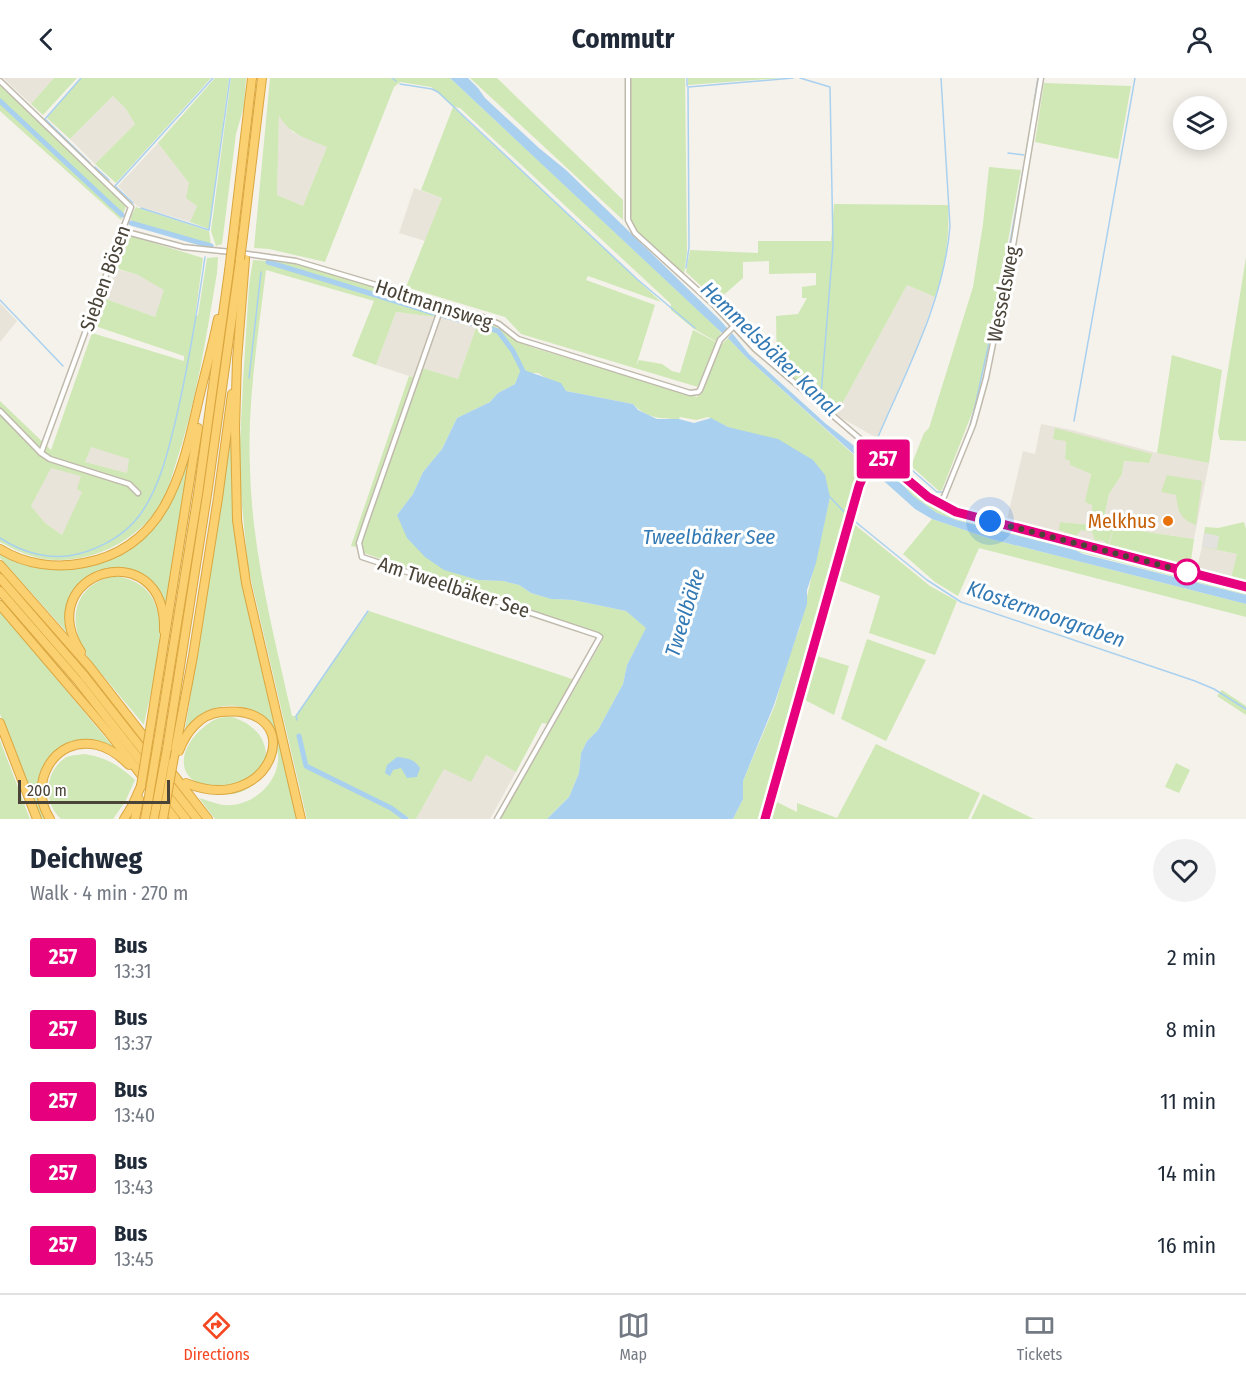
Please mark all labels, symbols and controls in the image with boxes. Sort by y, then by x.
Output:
icon: back [30,23,63,56]
text: Commutr [572,23,674,55]
icon: person [1183,23,1216,56]
map controls [1173,96,1227,150]
button: layers [1173,96,1227,150]
street label: Sieben Bösen [75,222,135,334]
street label: Wesselsweg [982,243,1024,344]
street label: Holtmannsweg [373,274,496,334]
water label: Hemmelsbäker Kanal [695,276,845,422]
line badge: 257 [848,440,918,478]
text: 257 [869,446,897,472]
your location [975,506,1005,536]
place label: Melkhus [1088,509,1156,533]
marker: Melkhus [1161,514,1175,528]
water label: Tweelbäker See [643,524,775,550]
street label: Am Tweelbäker See [375,551,533,623]
unlabelled marker [1174,559,1200,585]
water label: Tweelbäke [659,566,711,660]
water label: Klostermoorgraben [964,575,1128,653]
scale bar [18,777,170,804]
text: 200 m [27,781,67,800]
button: heart [1153,839,1216,902]
text: Deichweg [30,842,142,875]
text: Walk · 4 min · 270 m [30,881,188,905]
text: Bus [114,932,147,959]
text: 257 [49,944,77,970]
text: 2 min [1167,944,1216,971]
text: 13:31 [114,959,152,983]
text: Bus [114,1004,147,1031]
text: 257 [49,1016,77,1042]
text: 8 min [1166,1016,1216,1043]
text: 13:37 [114,1031,152,1055]
text: Bus [114,1076,147,1103]
text: 257 [49,1088,77,1114]
text: 11 min [1160,1088,1216,1115]
text: 13:40 [114,1103,155,1127]
text: Bus [114,1148,147,1175]
text: 257 [49,1160,77,1186]
text: 14 min [1158,1160,1216,1187]
text: 13:43 [114,1175,153,1199]
text: Bus [114,1220,147,1247]
text: 257 [49,1232,77,1258]
text: 16 min [1157,1232,1216,1259]
text: 13:45 [114,1247,154,1271]
tab: Directions [184,1309,250,1364]
tab: Map [617,1309,650,1364]
tab: Tickets [1017,1309,1062,1364]

